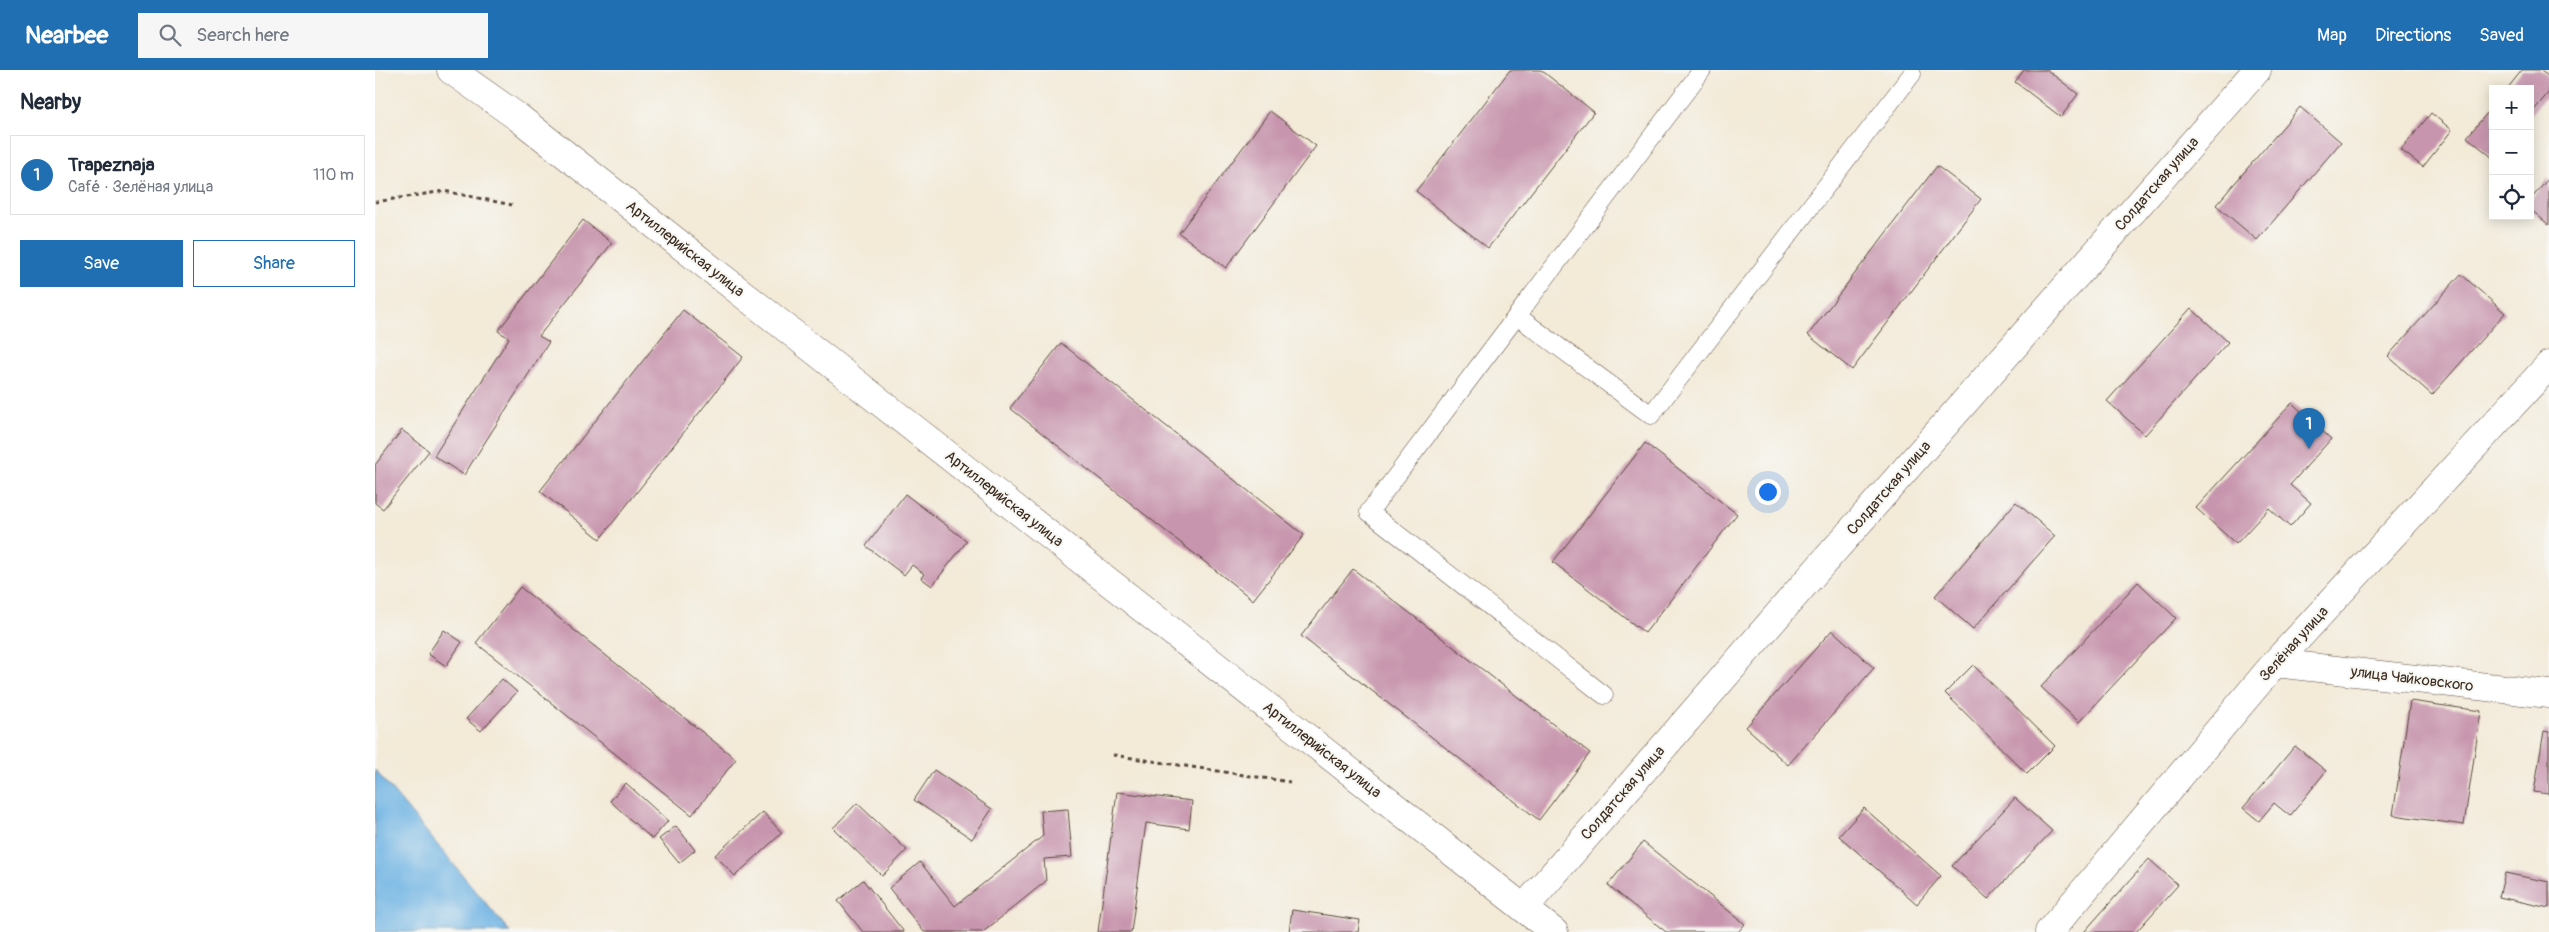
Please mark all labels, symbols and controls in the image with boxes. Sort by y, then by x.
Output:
search box [138,13,488,58]
text: Nearbee [25,21,108,50]
icon: search [156,21,184,49]
text: Search here [196,23,289,47]
text: Map [2317,24,2347,47]
text: Directions [2375,24,2451,47]
text: Saved [2479,24,2524,47]
map controls [2489,85,2534,220]
button: + [2489,85,2534,130]
text: Nearby [20,89,81,116]
button: − [2489,130,2534,175]
street label: Солдатская улица [2111,133,2203,235]
text: Trapeznaja [68,153,155,177]
text: 1 [34,165,40,185]
text: 110 m [313,165,354,185]
button: locate [2489,175,2534,220]
text: Café · Зелёная улица [68,177,213,197]
street label: Артиллерийская улица [622,197,748,301]
button: Save [20,240,183,287]
button: Share [193,240,355,287]
pin: 1 [2293,408,2325,449]
street label: Солдатская улица [1843,437,1935,539]
street label: Артиллерийская улица [941,447,1067,551]
your location [1755,479,1781,505]
street label: Зелёная улица [2255,603,2333,685]
street label: улица Чайковского [2349,662,2474,696]
street label: Артиллерийская улица [1259,698,1385,802]
street label: Солдатская улица [1577,742,1669,844]

